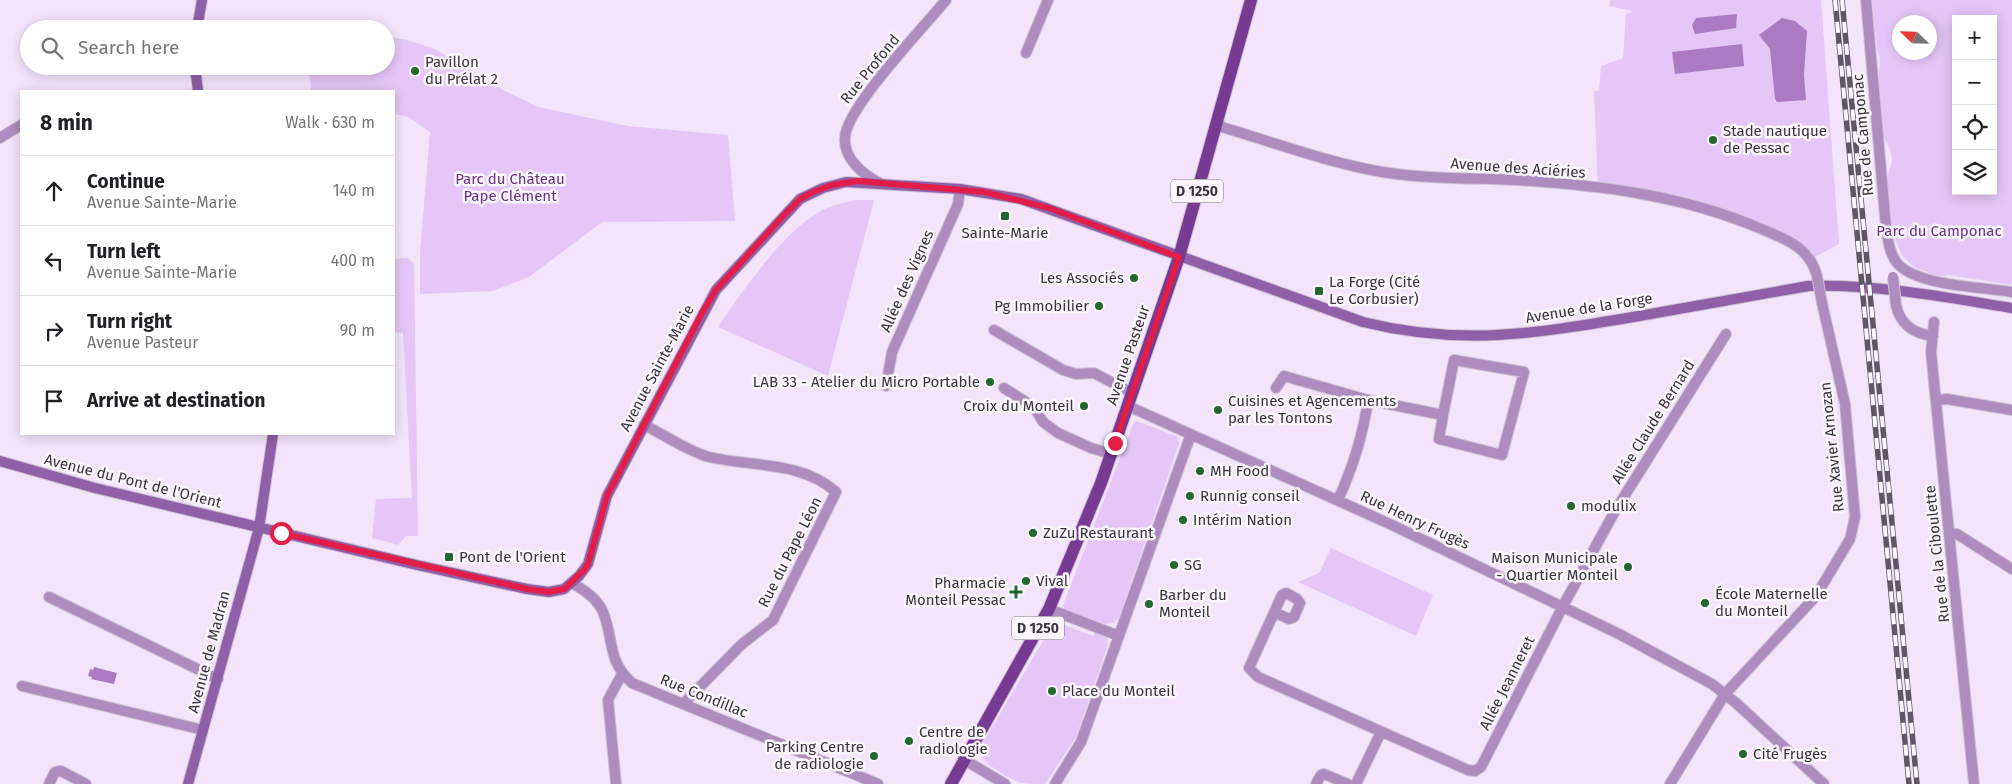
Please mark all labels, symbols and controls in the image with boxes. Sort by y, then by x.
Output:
north arrow [1892,15,1937,60]
map controls [1952,15,1997,195]
button: + [1952,15,1997,60]
search box [20,20,395,75]
street label: Rue Profond [837,31,903,107]
icon: search [38,34,66,62]
text: Search here [78,36,179,59]
place label: Pavillon du Prélat 2 [425,53,498,88]
button: − [1952,60,1997,105]
marker: Pavillon du Prélat 2 [409,65,421,77]
street label: Rue de Camponac [1849,73,1877,197]
button: locate [1952,105,1997,150]
text: 8 min [40,110,93,136]
text: Walk · 630 m [285,113,375,132]
place label: Stade nautique de Pessac [1723,122,1827,157]
marker: Stade nautique de Pessac [1707,134,1719,146]
button: layers [1952,150,1997,195]
street label: Avenue des Aciéries [1450,154,1586,182]
text: Continue [87,170,165,193]
park label: Parc du Château Pape Clément [455,170,565,205]
icon: ahead [40,177,68,205]
road number: D 1250 [1171,180,1223,202]
text: 140 m [333,181,375,200]
text: Avenue Sainte-Marie [87,193,237,212]
marker: Sainte-Marie [999,210,1011,222]
park label: Parc du Camponac [1876,222,2002,240]
place label: Sainte-Marie [962,224,1048,242]
street label: Allée des Vignes [876,227,938,335]
text: Turn left [87,240,161,263]
icon: left [40,247,68,275]
text: 400 m [331,251,375,270]
text: Avenue Sainte-Marie [87,263,237,282]
place label: Les Associés [1040,269,1124,287]
marker: Les Associés [1128,272,1140,284]
place label: La Forge (Cité Le Corbusier) [1329,273,1420,308]
marker: La Forge (Cité Le Corbusier) [1313,285,1325,297]
street label: Avenue de la Forge [1524,289,1654,327]
place label: Pg Immobilier [994,297,1089,315]
marker: Pg Immobilier [1093,300,1105,312]
street label: Avenue Sainte-Marie [616,302,698,434]
street label: Avenue Pasteur [1102,302,1154,407]
text: Turn right [87,310,172,333]
icon: right [40,317,68,345]
text: 90 m [340,321,375,340]
text: Avenue Pasteur [87,333,199,352]
street label: Allée Claude Bernard [1608,357,1698,487]
place label: LAB 33 - Atelier du Micro Portable [753,373,980,391]
marker: LAB 33 - Atelier du Micro Portable [984,376,996,388]
street label: Rue Xavier Arnozan [1816,381,1848,513]
icon: arrive [40,387,68,415]
text: Arrive at destination [87,389,266,412]
place label: Cuisines et Agencements par les Tontons [1228,392,1396,427]
place label: Croix du Monteil [963,397,1075,415]
marker: Croix du Monteil [1078,400,1090,412]
marker: Cuisines et Agencements par les Tontons [1212,404,1224,416]
route end [1104,432,1127,455]
street label: Avenue du Pont de l'Orient [43,450,224,512]
place label: MH Food [1210,462,1269,480]
marker: MH Food [1194,465,1206,477]
street label: Rue de la Ciboulette [1921,485,1953,623]
place label: Runnig conseil [1200,487,1300,505]
street label: Rue Henry Frugès [1358,487,1472,553]
marker: Runnig conseil [1184,490,1196,502]
street label: Rue du Pape Léon [754,494,826,610]
place label: modulix [1581,497,1637,515]
marker: modulix [1565,500,1577,512]
place label: Intérim Nation [1193,511,1292,529]
marker: Intérim Nation [1177,514,1189,526]
route start [270,522,293,545]
place label: ZuZu Restaurant [1043,524,1154,542]
marker: ZuZu Restaurant [1027,527,1039,539]
place label: Pont de l'Orient [459,548,566,566]
place label: Maison Municipale - Quartier Monteil [1491,549,1619,584]
marker: Pont de l'Orient [443,551,455,563]
place label: SG [1184,556,1202,574]
marker: SG [1168,559,1180,571]
marker: Maison Municipale - Quartier Monteil [1622,561,1634,573]
place label: Vival [1036,572,1069,590]
place label: Pharmacie Monteil Pessac [905,574,1006,609]
marker: Vival [1020,575,1032,587]
place label: École Maternelle du Monteil [1715,585,1828,620]
marker: Pharmacie Monteil Pessac [1010,586,1022,598]
place label: Barber du Monteil [1159,586,1227,621]
street label: Avenue de Madran [184,589,234,715]
marker: École Maternelle du Monteil [1699,597,1711,609]
marker: Barber du Monteil [1143,598,1155,610]
road number: D 1250 [1012,616,1064,640]
street label: Allée Jeanneret [1476,632,1539,733]
street label: Rue Condillac [658,670,750,722]
place label: Place du Monteil [1062,682,1176,700]
marker: Place du Monteil [1046,685,1058,697]
place label: Centre de radiologie [919,723,988,758]
marker: Centre de radiologie [903,735,915,747]
place label: Parking Centre de radiologie [766,738,864,773]
place label: Cité Frugès [1753,745,1827,763]
marker: Cité Frugès [1737,748,1749,760]
marker: Parking Centre de radiologie [868,750,880,762]

